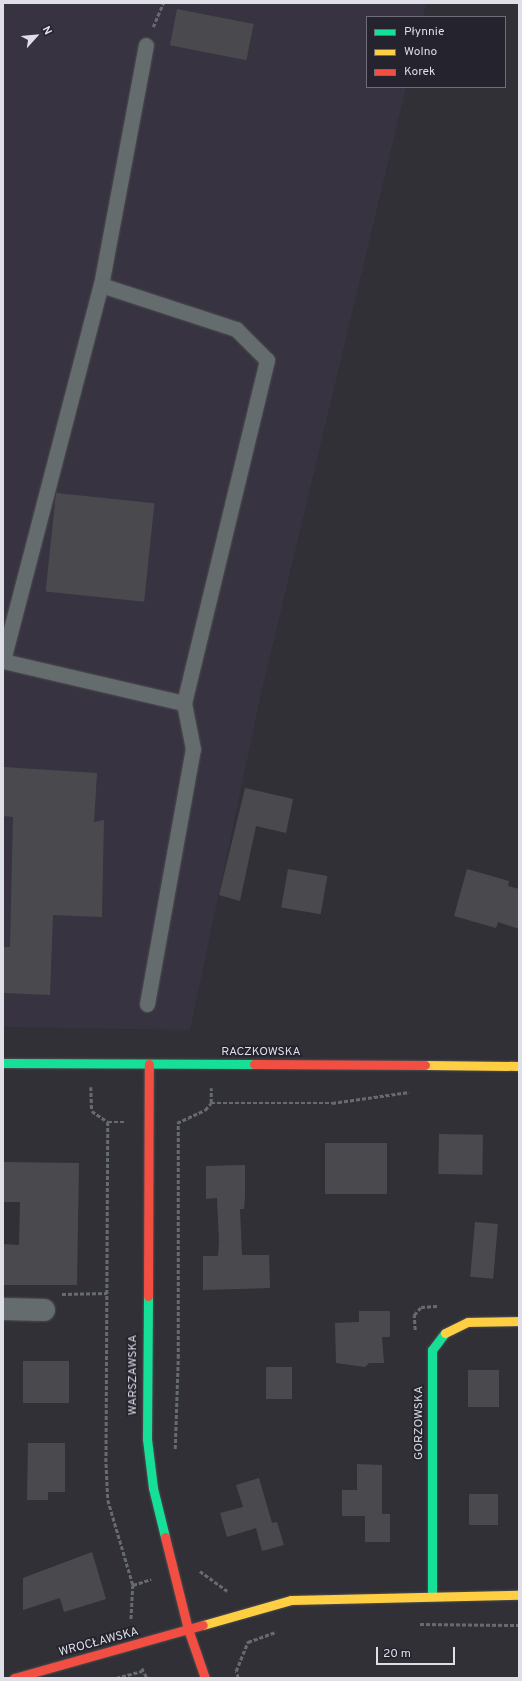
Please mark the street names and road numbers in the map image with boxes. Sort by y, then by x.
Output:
street label: RACZKOWSKA [221,1046,301,1060]
street label: WARSZAWSKA [127,1335,141,1415]
street label: GORZOWSKA [413,1386,427,1460]
street label: WROCŁAWSKA [58,1625,140,1661]

